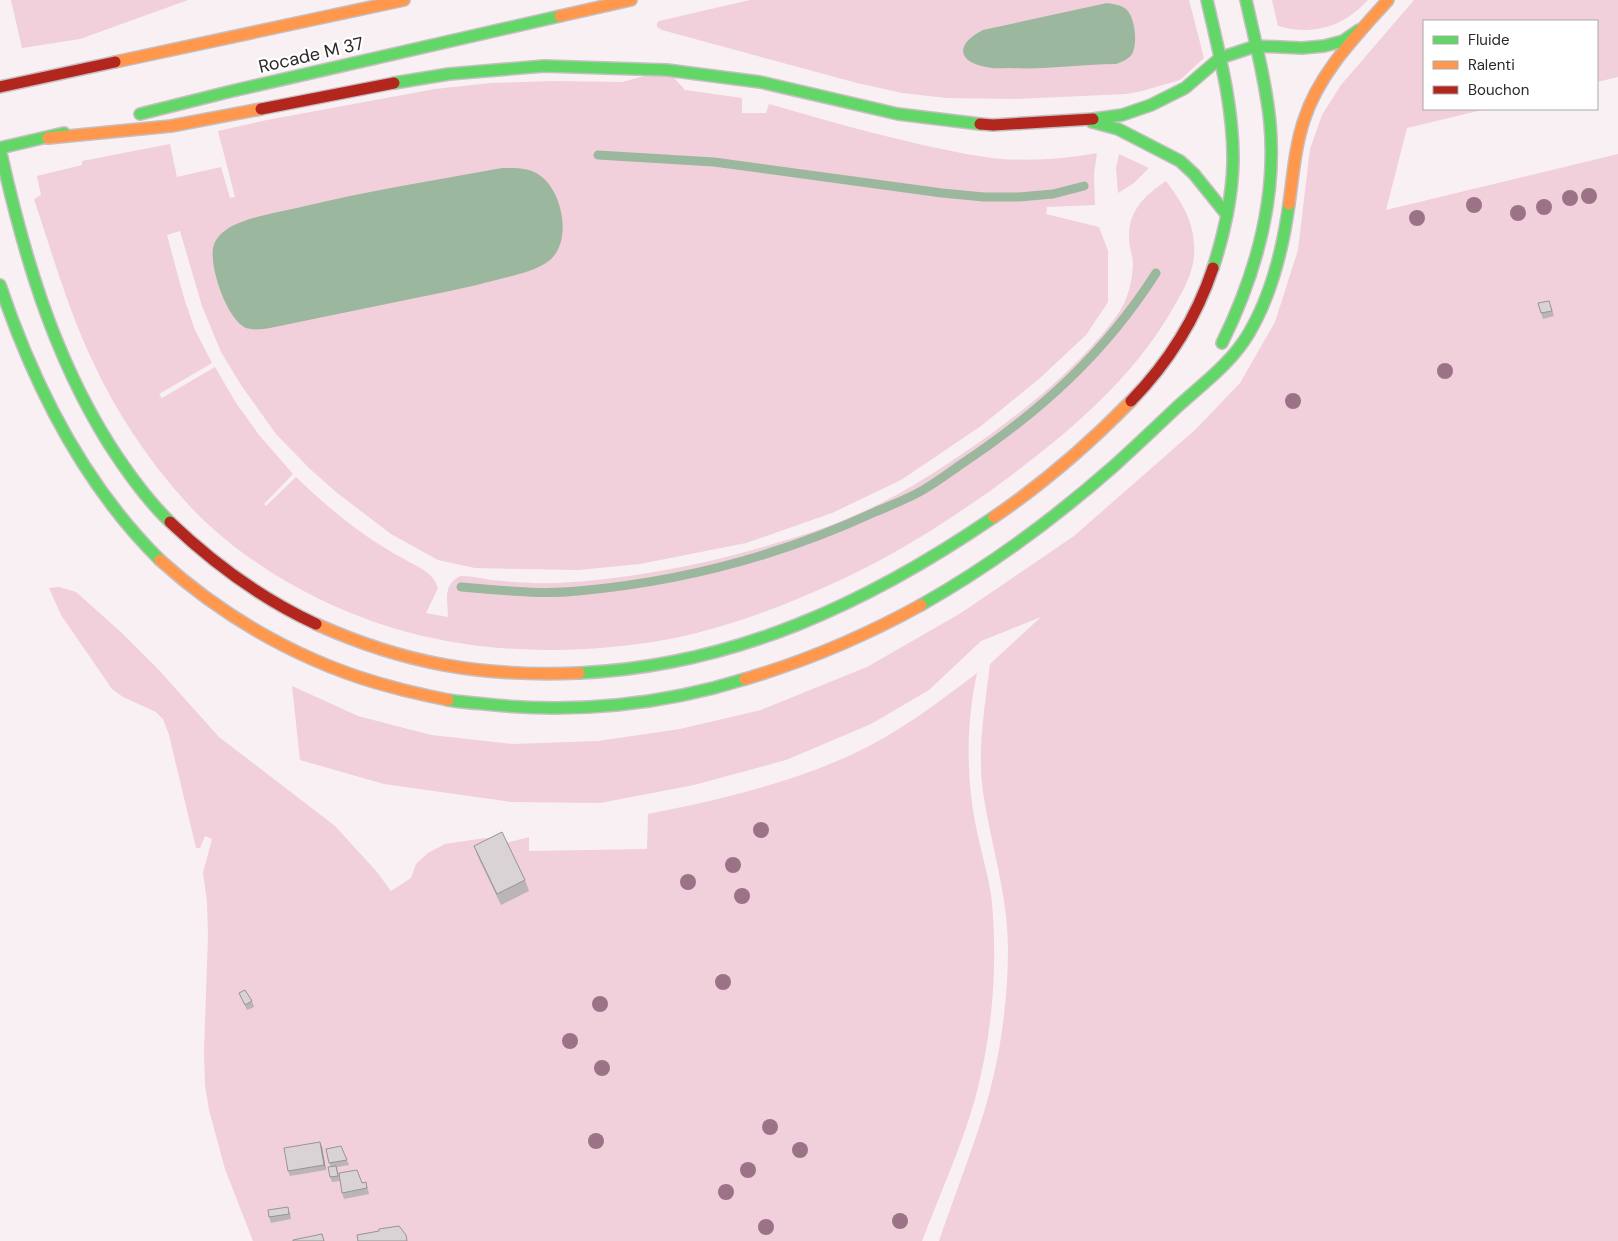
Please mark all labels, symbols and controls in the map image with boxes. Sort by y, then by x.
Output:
legend [1423,20,1598,110]
text: Fluide [1468,30,1510,50]
street label: Rocade M 37 [256,31,366,79]
text: Ralenti [1468,55,1515,75]
text: Bouchon [1468,80,1529,100]

